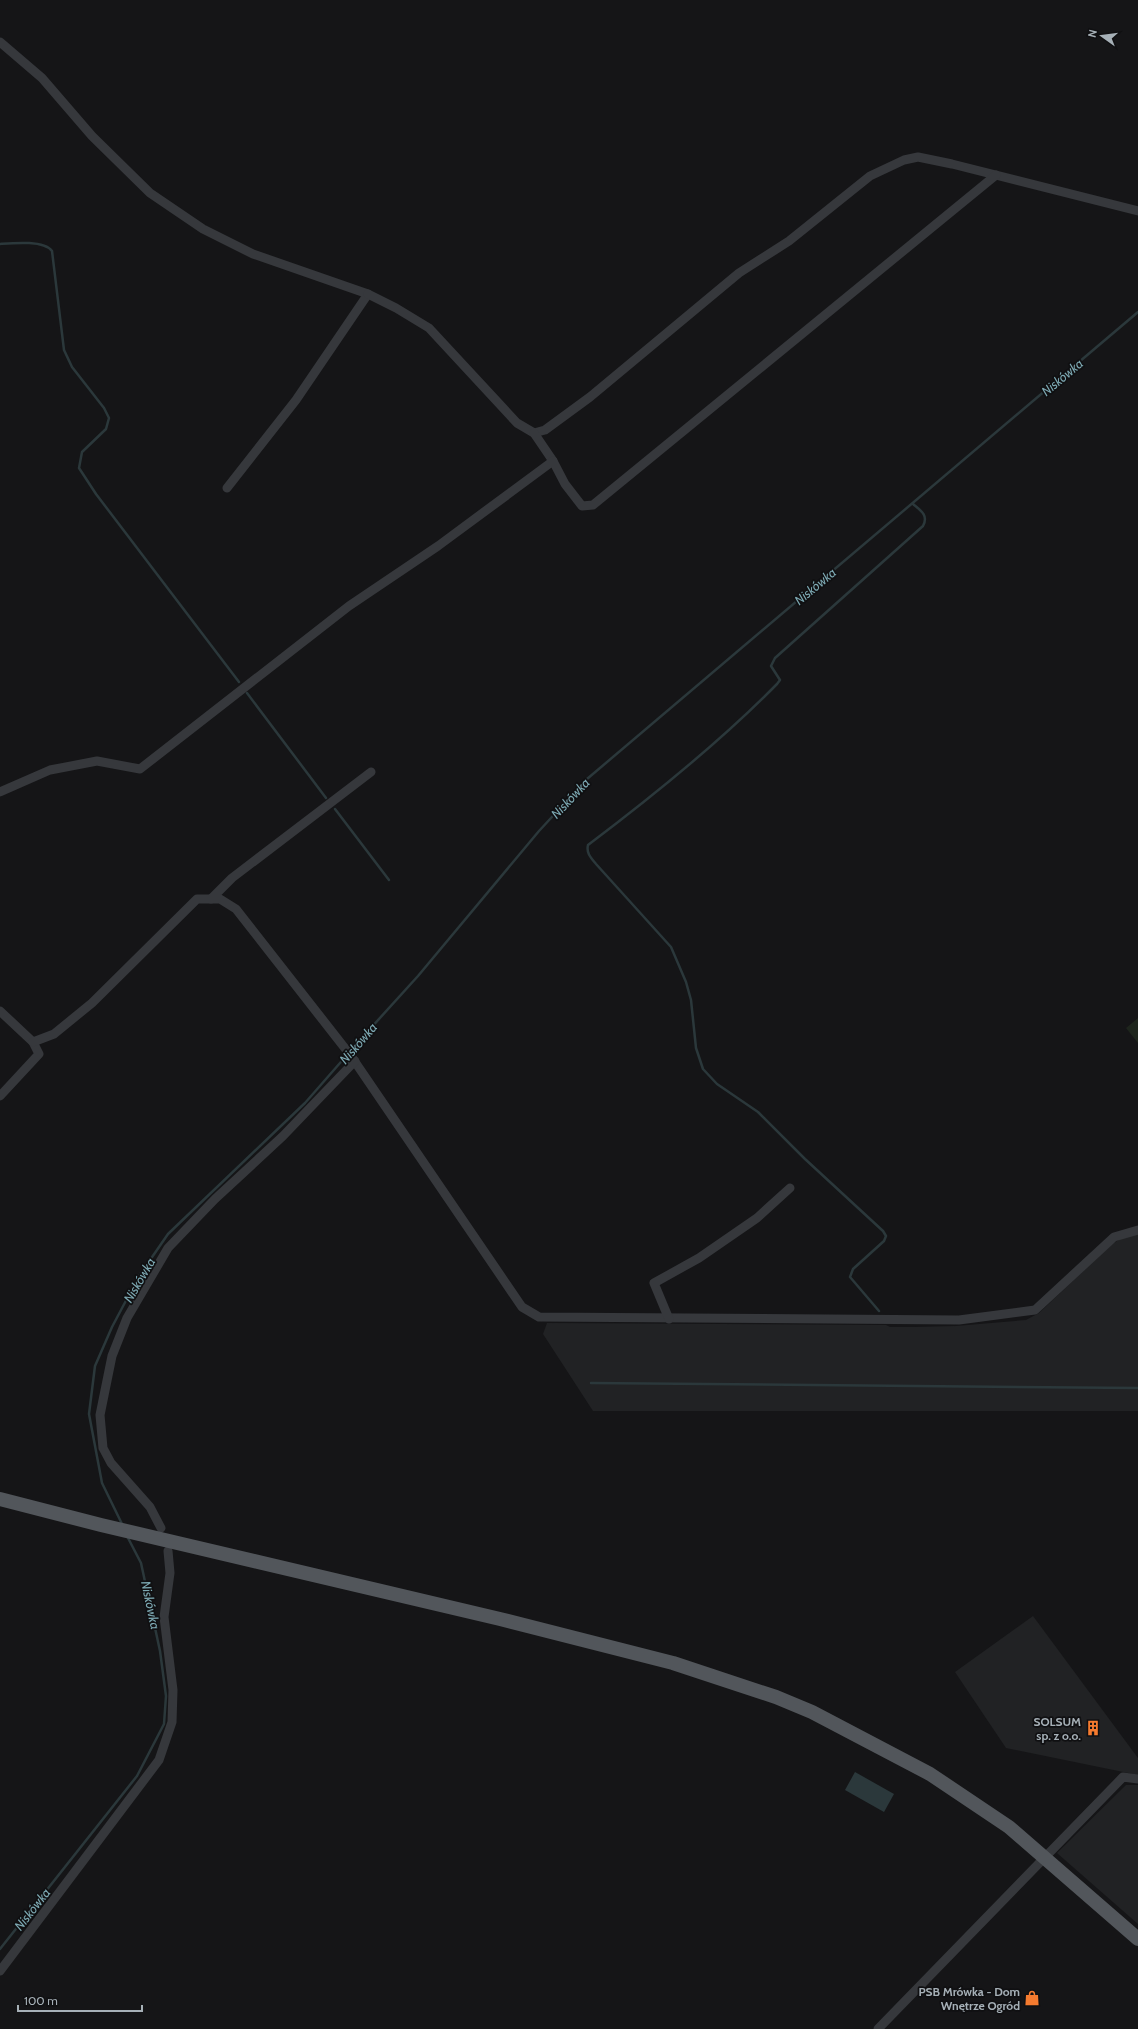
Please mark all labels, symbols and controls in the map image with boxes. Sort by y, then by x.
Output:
north arrow [1082,16,1122,56]
text: N [1085,28,1100,39]
water label: Niskówka [1038,355,1086,399]
water label: Niskówka [791,564,839,608]
water label: Niskówka [547,774,593,822]
water label: Niskówka [336,1019,380,1067]
water label: Niskówka [120,1255,158,1305]
water label: Niskówka [138,1579,164,1631]
place label: SOLSUM sp. z o.o. [1033,1714,1081,1743]
building icon: SOLSUM sp. z o.o. [1084,1719,1102,1737]
water label: Niskówka [11,1885,53,1933]
place label: PSB Mrówka - Dom Wnętrze Ogród [918,1984,1020,2013]
scale bar [18,1987,142,2013]
shop icon: PSB Mrówka - Dom Wnętrze Ogród [1023,1989,1041,2007]
text: 100 m [24,1993,58,2008]

